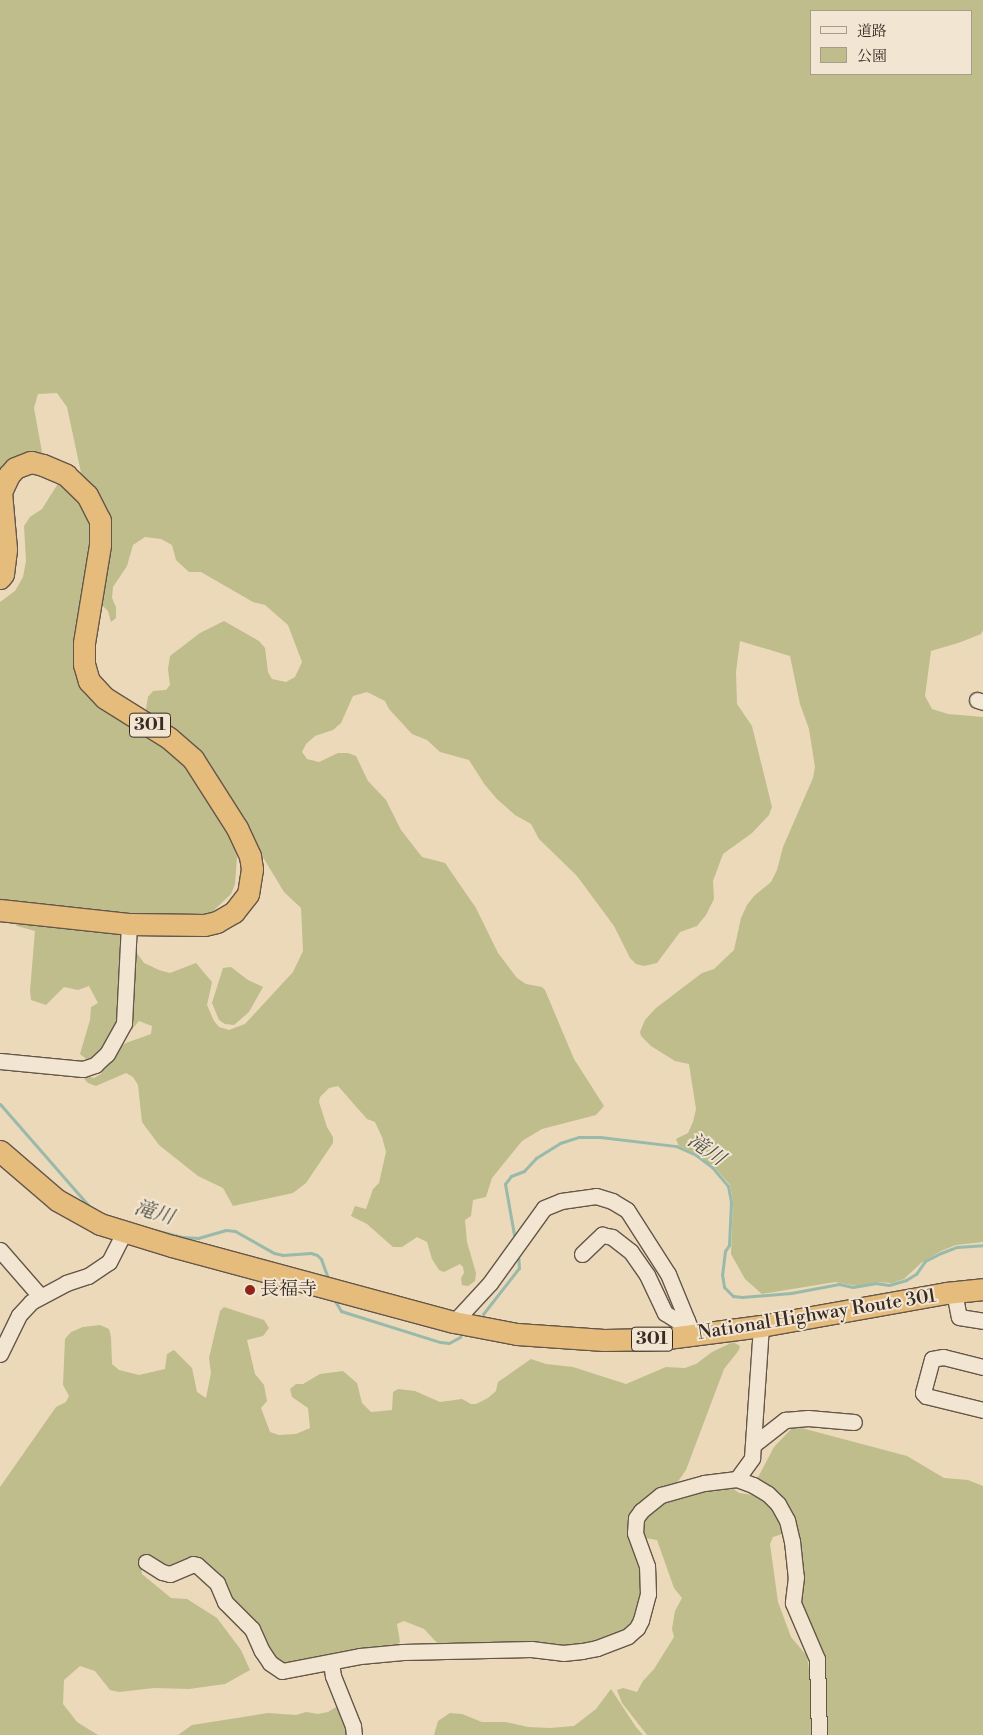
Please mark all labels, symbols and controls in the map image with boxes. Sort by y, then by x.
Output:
legend [810,10,973,75]
text: 道路 [857,22,887,41]
text: 公園 [857,47,887,66]
road number: 301 [129,710,171,740]
water label: 滝川 [683,1129,729,1171]
water label: 滝川 [131,1196,177,1230]
place label: 長福寺 [260,1279,317,1301]
marker: 長福寺 [244,1284,256,1296]
street label: National Highway Route 301 [696,1285,938,1345]
road number: 301 [631,1324,673,1355]

